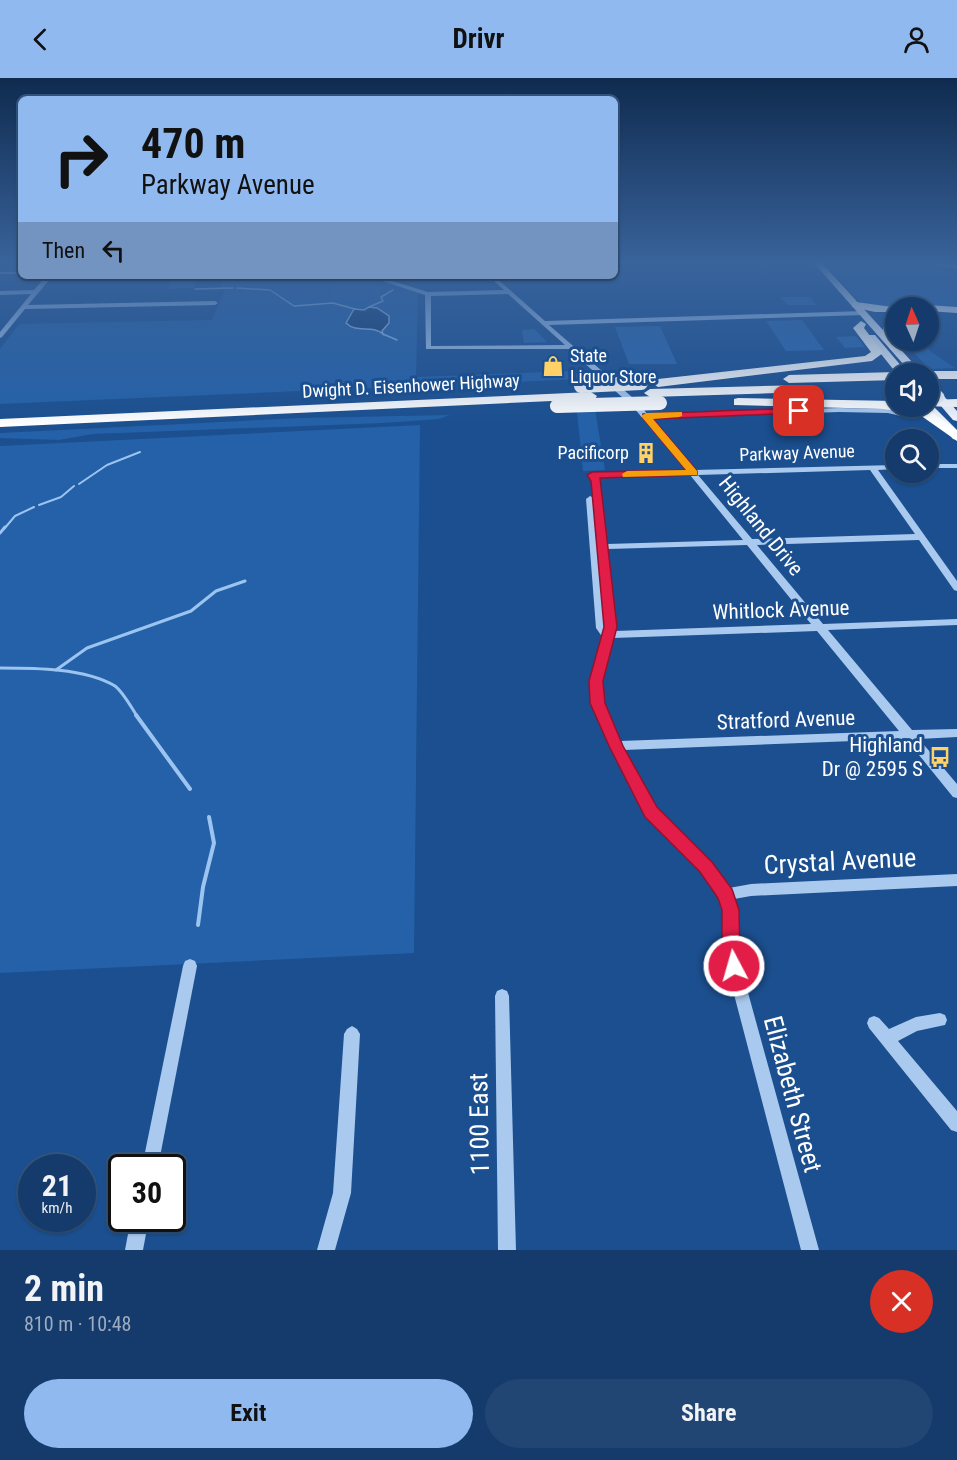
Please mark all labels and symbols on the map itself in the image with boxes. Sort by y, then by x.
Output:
north arrow [885,297,939,351]
place label: State Liquor Store [570,345,656,387]
shop icon: State Liquor Store [541,354,565,378]
street label: Dwight D. Eisenhower Highway [302,369,521,402]
pin [773,385,824,436]
street label: Parkway Avenue [739,440,855,465]
building icon: Pacificorp [634,441,658,465]
place label: Pacificorp [558,442,629,463]
street label: Highland Drive [714,472,808,581]
street label: Whitlock Avenue [712,596,850,624]
street label: Stratford Avenue [716,706,856,734]
place label: Highland Dr @ 2595 S [822,733,923,781]
bus stop icon: Highland Dr @ 2595 S [928,745,952,769]
street label: Crystal Avenue [763,842,917,880]
position arrow [702,934,766,998]
street label: Elizabeth Street [758,1012,828,1176]
street label: 1100 East [463,1073,495,1175]
speed limit sign: 30 [108,1154,186,1232]

